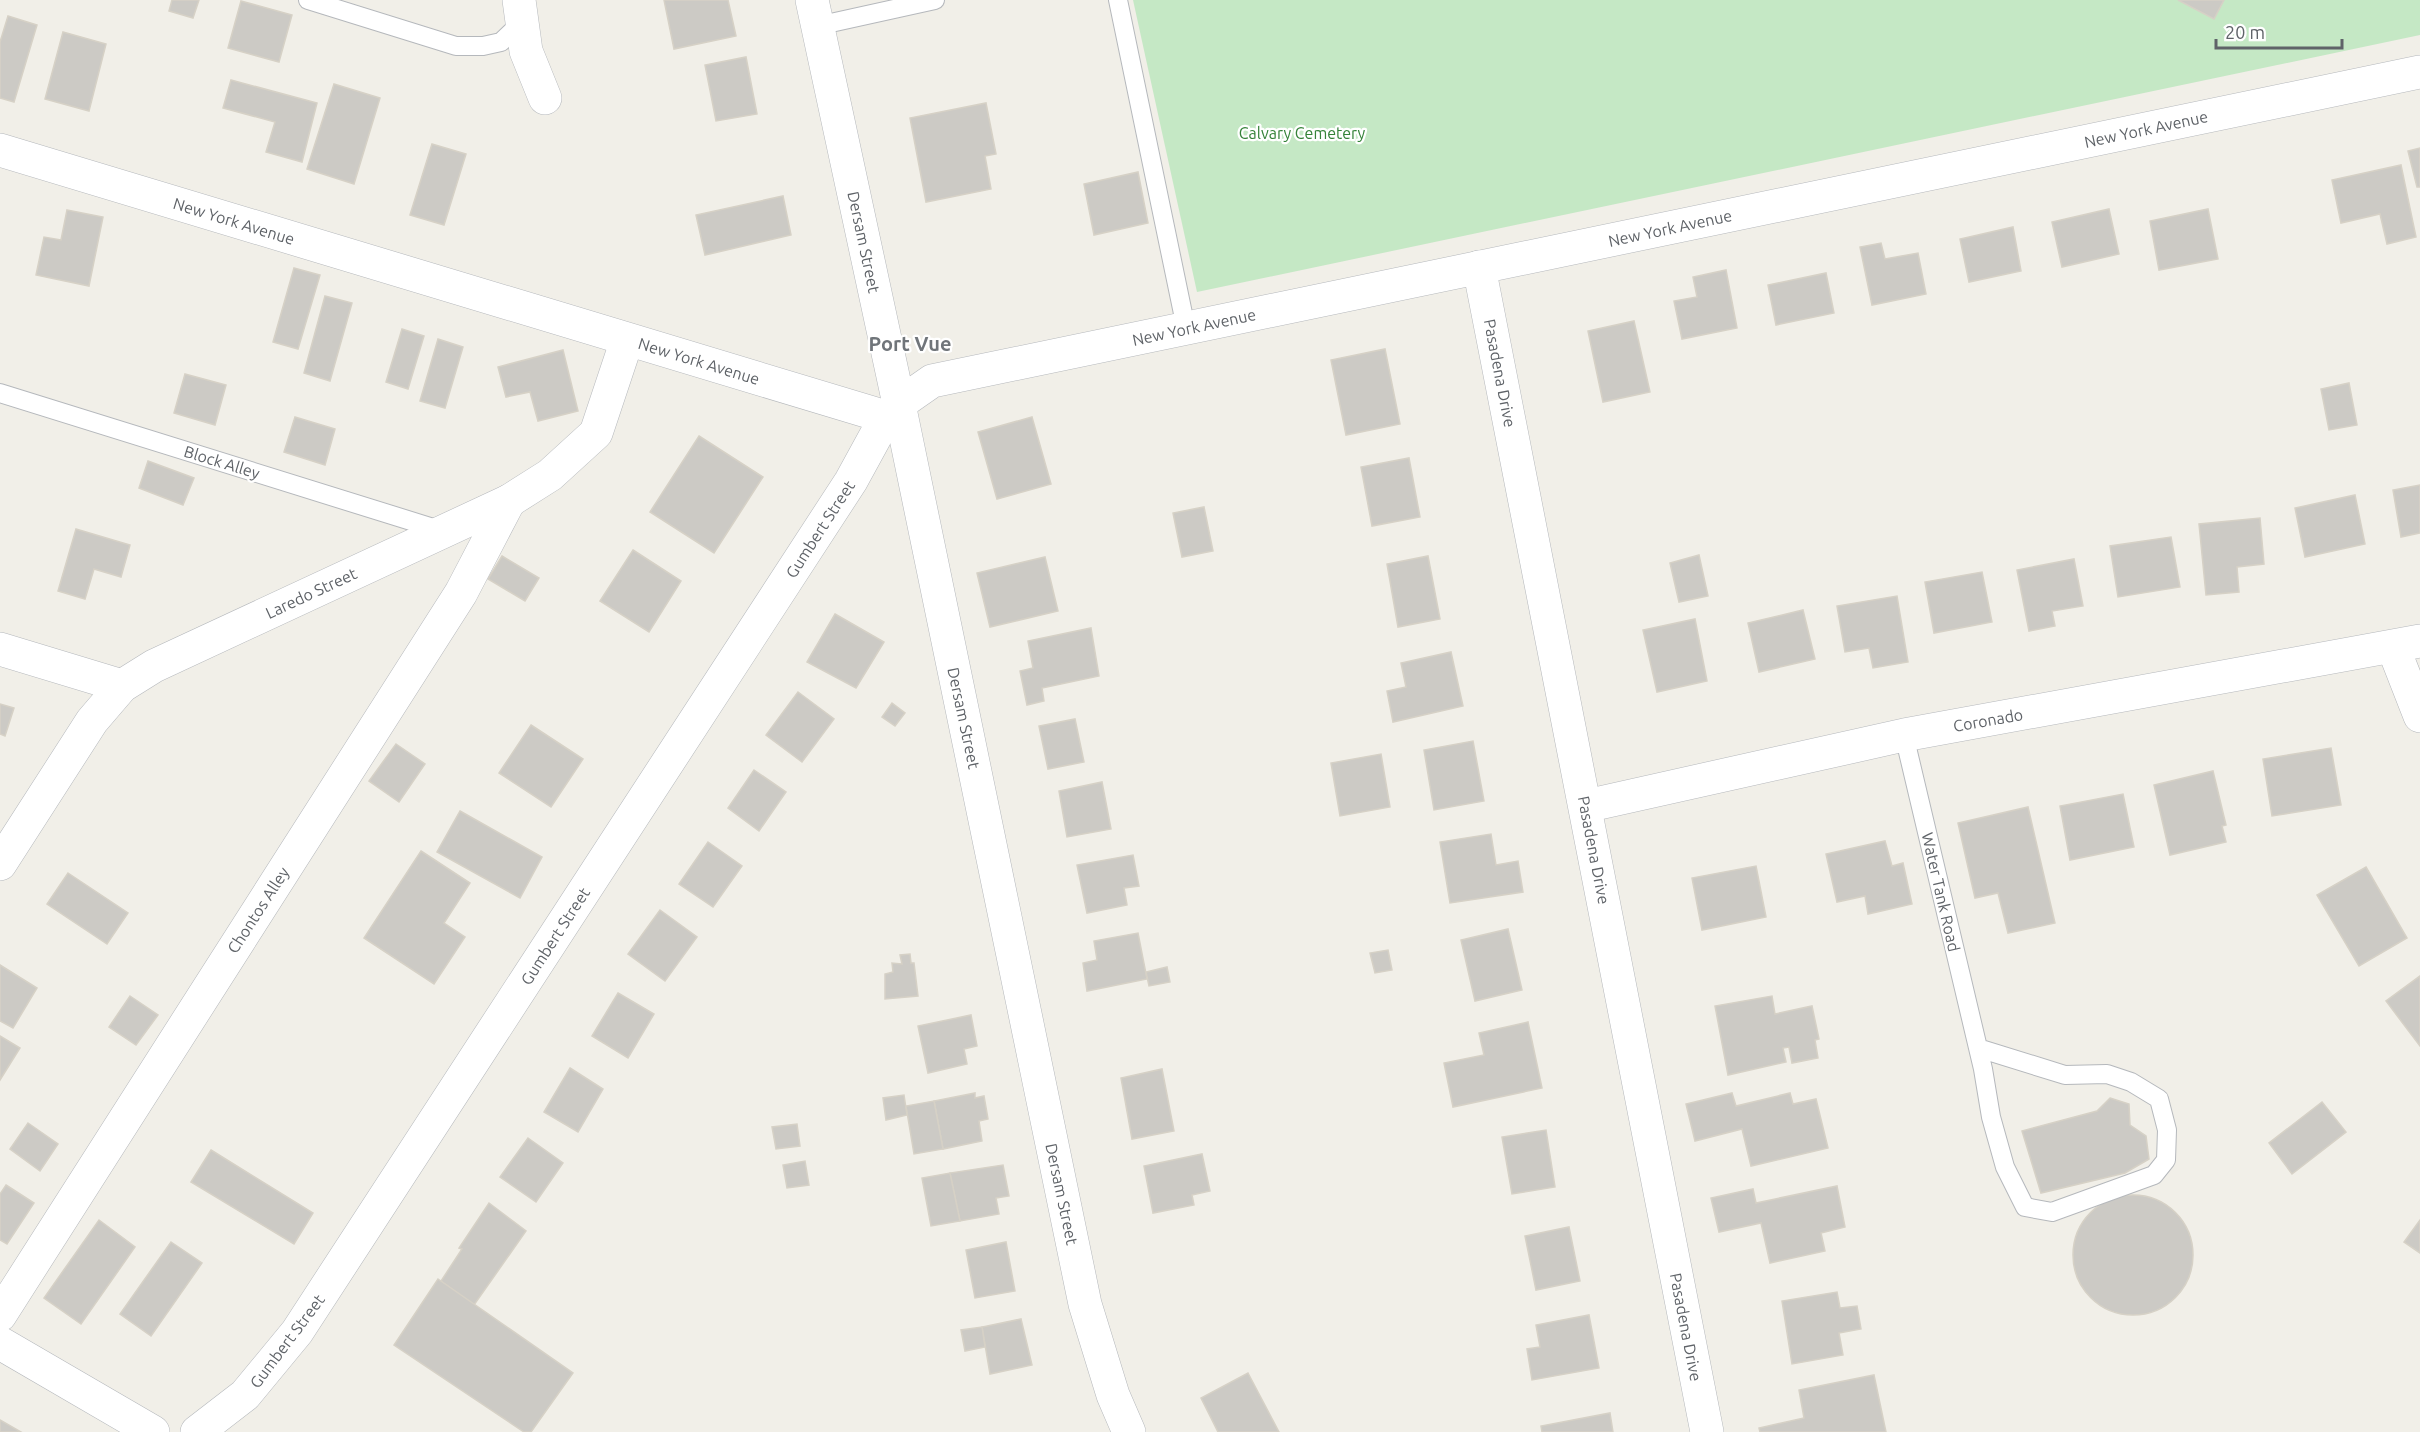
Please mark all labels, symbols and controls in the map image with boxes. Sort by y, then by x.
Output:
scale bar [2216,12,2342,50]
text: 20 m [2225,22,2265,42]
street label: New York Avenue [2083,107,2209,151]
park label: Calvary Cemetery [1239,124,1366,142]
street label: Dersam Street [844,190,884,295]
street label: New York Avenue [171,194,297,248]
street label: New York Avenue [1607,206,1733,250]
street label: New York Avenue [1131,305,1257,349]
street label: Pasadena Drive [1481,317,1519,429]
district label: Port Vue [869,332,951,355]
street label: New York Avenue [636,334,762,388]
street label: Block Alley [182,442,262,482]
street label: Gumbert Street [782,476,859,581]
street label: Laredo Street [263,564,360,622]
street label: Dersam Street [944,666,984,771]
street label: Coronado [1952,705,2024,735]
street label: Pasadena Drive [1575,794,1613,906]
street label: Water Tank Road [1919,831,1963,953]
street label: Chontos Alley [223,863,293,956]
street label: Gumbert Street [517,883,594,988]
street label: Dersam Street [1042,1142,1082,1247]
street label: Pasadena Drive [1667,1271,1705,1383]
street label: Gumbert Street [246,1290,328,1391]

